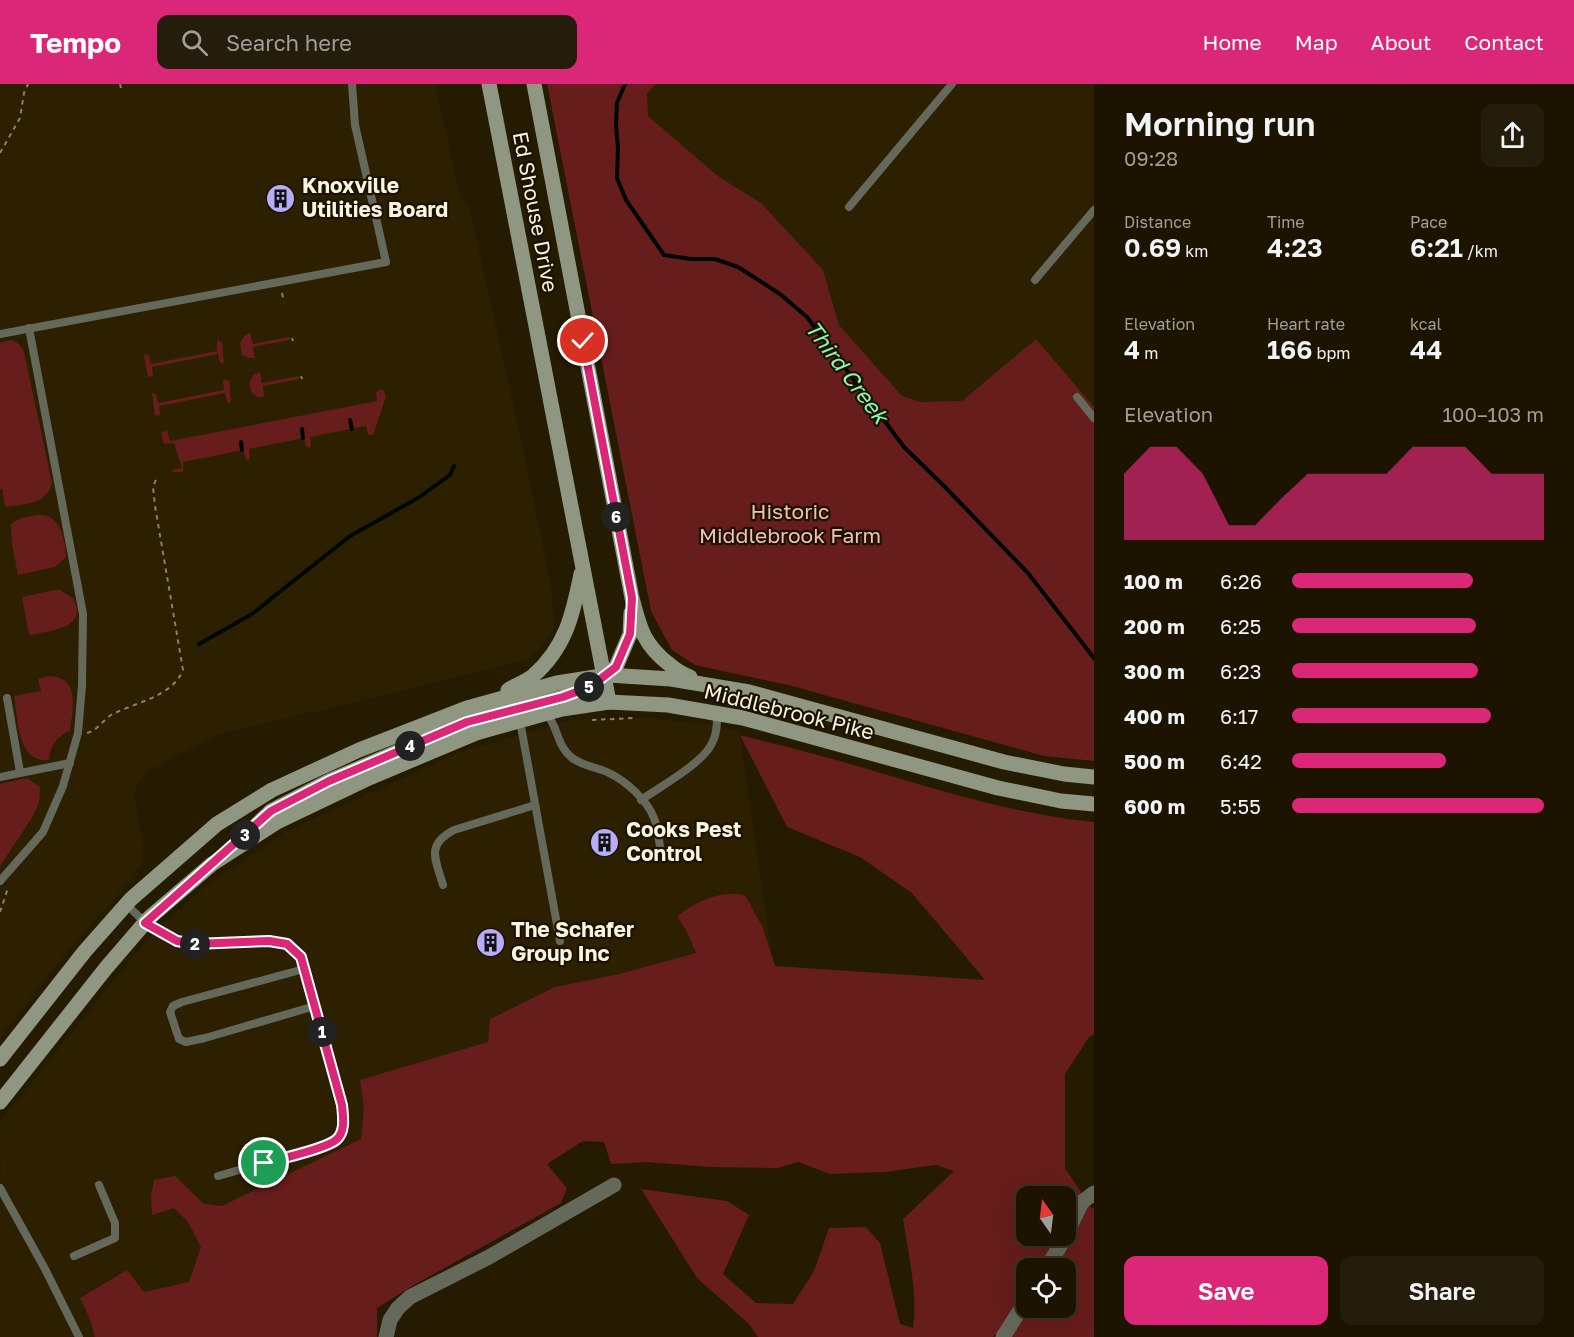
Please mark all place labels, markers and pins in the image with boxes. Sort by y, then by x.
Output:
place label: Knoxville Utilities Board [302,172,448,222]
building icon: Knoxville Utilities Board [265,182,297,214]
pin [557,315,608,366]
pin: 6 [601,502,631,532]
pin: 5 [574,672,604,702]
pin: 4 [395,731,425,761]
place label: Cooks Pest Control [626,816,742,866]
pin: 3 [230,820,260,850]
building icon: Cooks Pest Control [589,826,621,858]
place label: The Schafer Group Inc [511,916,634,966]
building icon: The Schafer Group Inc [474,926,506,958]
pin: 2 [180,929,210,959]
pin: 1 [307,1017,337,1047]
pin [238,1137,289,1188]

